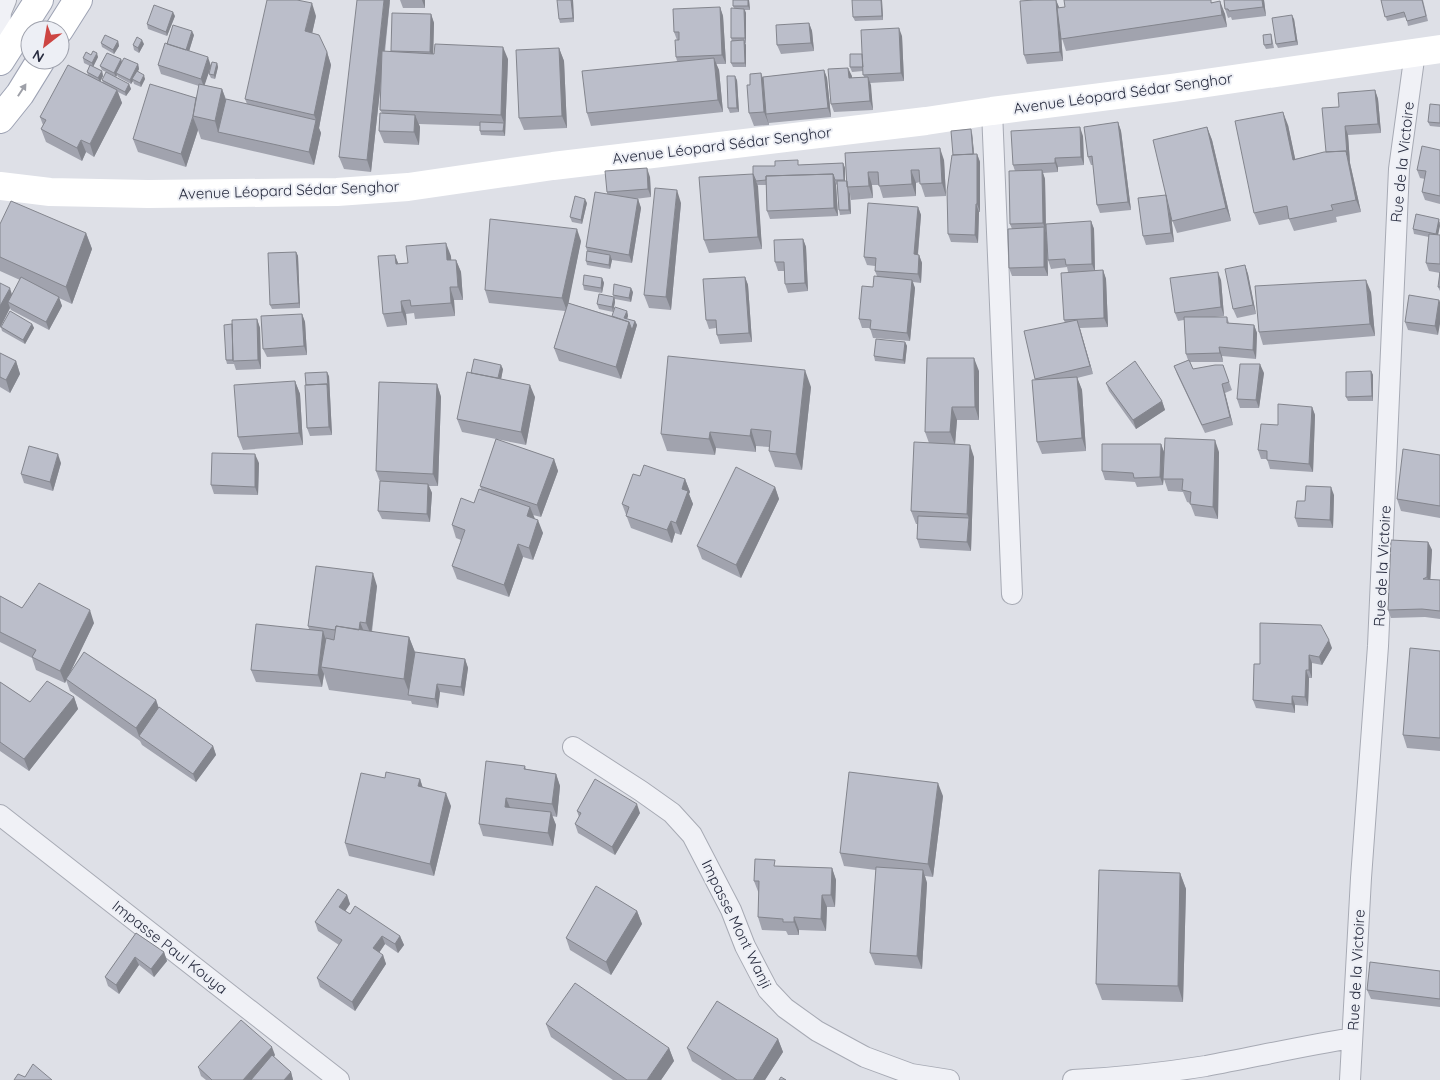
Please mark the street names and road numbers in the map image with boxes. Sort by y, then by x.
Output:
street label: Avenue Léopard Sédar Senghor [1012,68,1234,118]
street label: Rue de la Victoire [1386,101,1418,223]
street label: Avenue Léopard Sédar Senghor [611,122,833,168]
street label: Avenue Léopard Sédar Senghor [178,177,400,203]
street label: Rue de la Victoire [1369,505,1395,627]
street label: Impasse Mont Wanji [698,856,776,992]
street label: Impasse Paul Kouya [109,896,231,998]
street label: Rue de la Victoire [1343,909,1369,1031]

